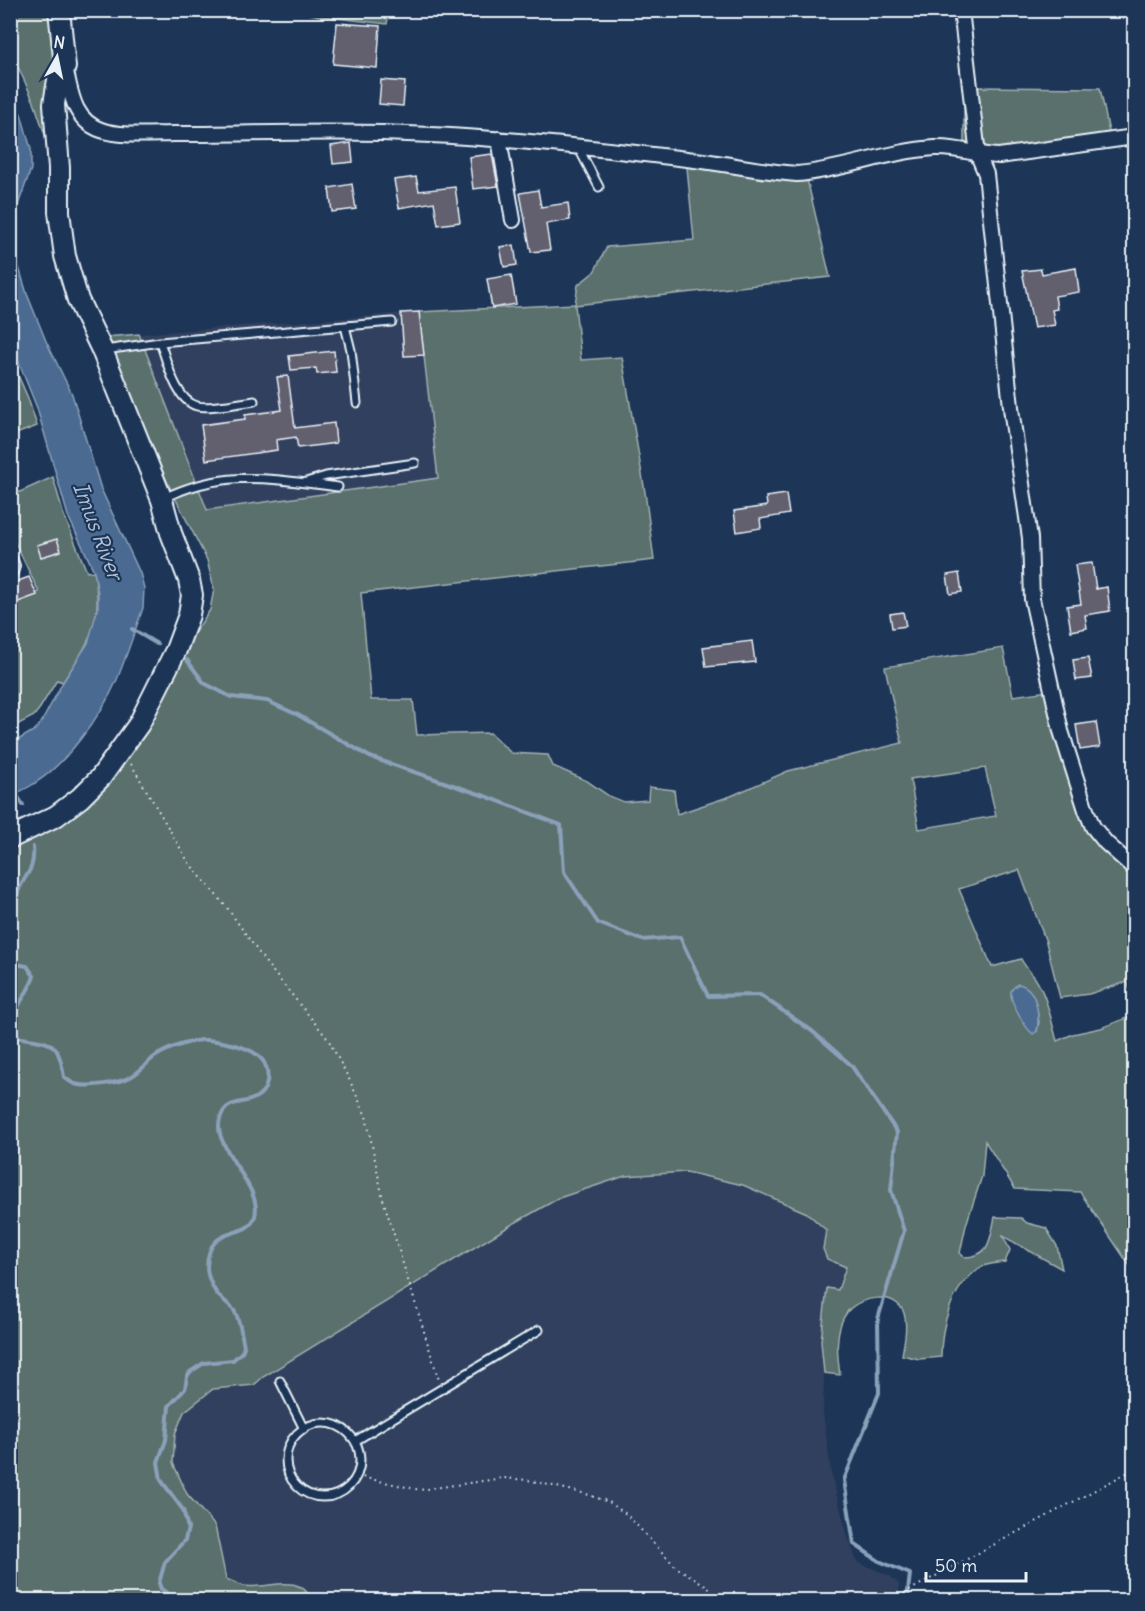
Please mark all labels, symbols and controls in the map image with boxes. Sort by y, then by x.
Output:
north arrow [27,27,87,87]
text: N [52,31,66,53]
water label: Imus River [67,478,130,586]
scale bar [926,1545,1026,1583]
text: 50 m [935,1554,977,1577]

